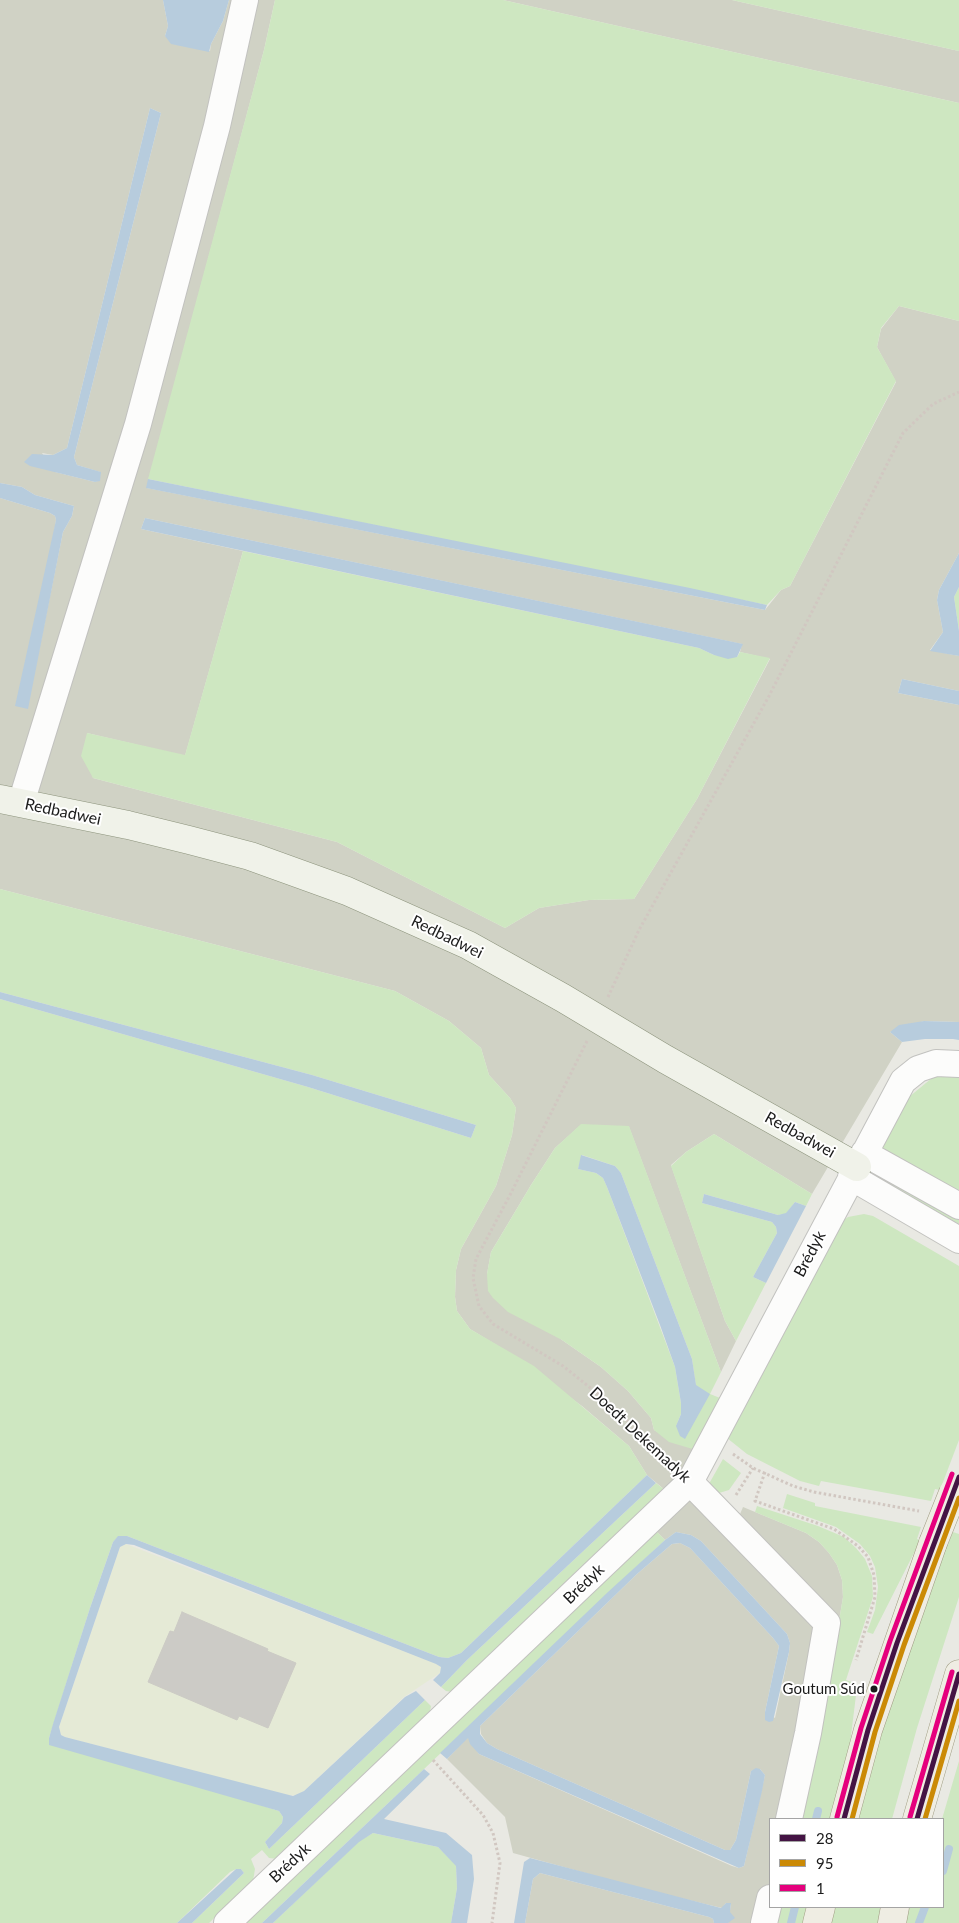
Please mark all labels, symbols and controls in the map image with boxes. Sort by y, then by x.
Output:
street label: Redbadwei [23,795,103,829]
street label: Redbadwei [408,911,486,963]
street label: Redbadwei [761,1108,839,1162]
street label: Brédyk [790,1228,830,1280]
street label: Doedt Dekemadyk [585,1383,695,1487]
street label: Brédyk [560,1560,608,1608]
place label: Goutum Súd [783,1680,865,1698]
marker: Goutum Súd [869,1684,879,1694]
legend [769,1818,944,1908]
text: 28 [816,1829,833,1847]
street label: Brédyk [265,1839,315,1887]
text: 95 [816,1854,833,1872]
text: 1 [816,1879,825,1897]

